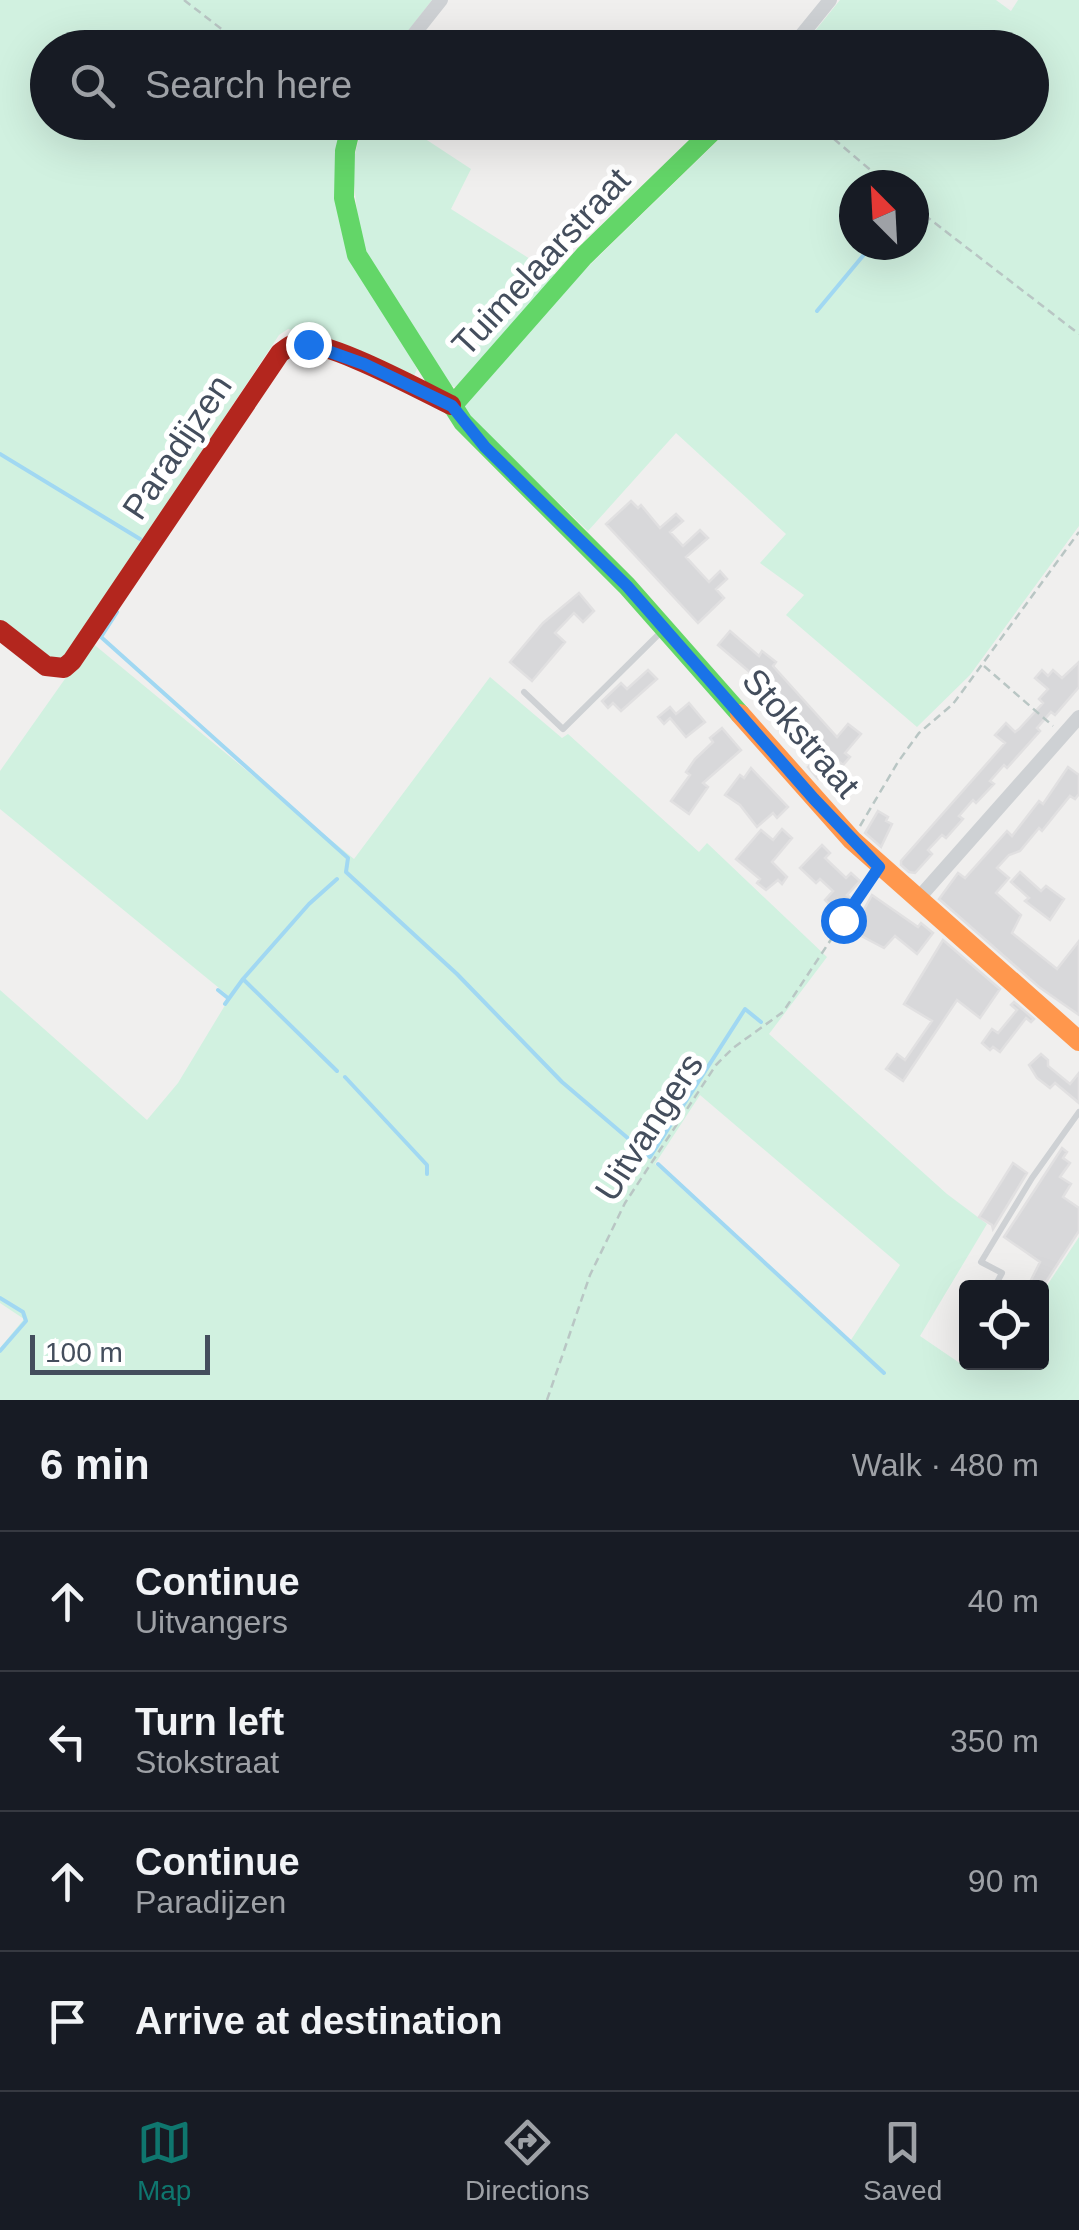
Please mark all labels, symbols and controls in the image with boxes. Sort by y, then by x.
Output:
search box [30,30,1049,140]
icon: search [65,58,120,113]
text: Search here [145,64,352,106]
street label: Tuimelaarstraat [444,160,638,363]
north arrow [839,170,929,260]
route end [286,322,332,368]
street label: Paradijzen [114,367,239,526]
street label: Stokstraat [735,660,868,805]
route start [821,898,867,944]
street label: Uitvangers [587,1046,710,1208]
map controls [959,1280,1049,1370]
button: locate [959,1280,1049,1370]
scale bar [30,1330,210,1374]
text: 100 m [45,1337,123,1368]
text: 6 min [40,1441,150,1488]
text: Walk · 480 m [852,1447,1039,1483]
text: Continue [135,1561,300,1603]
icon: ahead [40,1574,95,1629]
text: 40 m [968,1583,1039,1619]
text: Uitvangers [135,1604,288,1640]
text: Turn left [135,1701,284,1743]
icon: left [40,1714,95,1769]
text: 350 m [950,1723,1039,1759]
text: Stokstraat [135,1744,279,1780]
text: Continue [135,1841,300,1883]
icon: ahead [40,1854,95,1909]
text: 90 m [968,1863,1039,1899]
text: Paradijzen [135,1884,286,1920]
icon: arrive [40,1994,95,2049]
text: Arrive at destination [135,2000,502,2042]
tab: Map [137,2115,192,2207]
tab: Directions [465,2115,590,2207]
tab: Saved [863,2115,942,2207]

